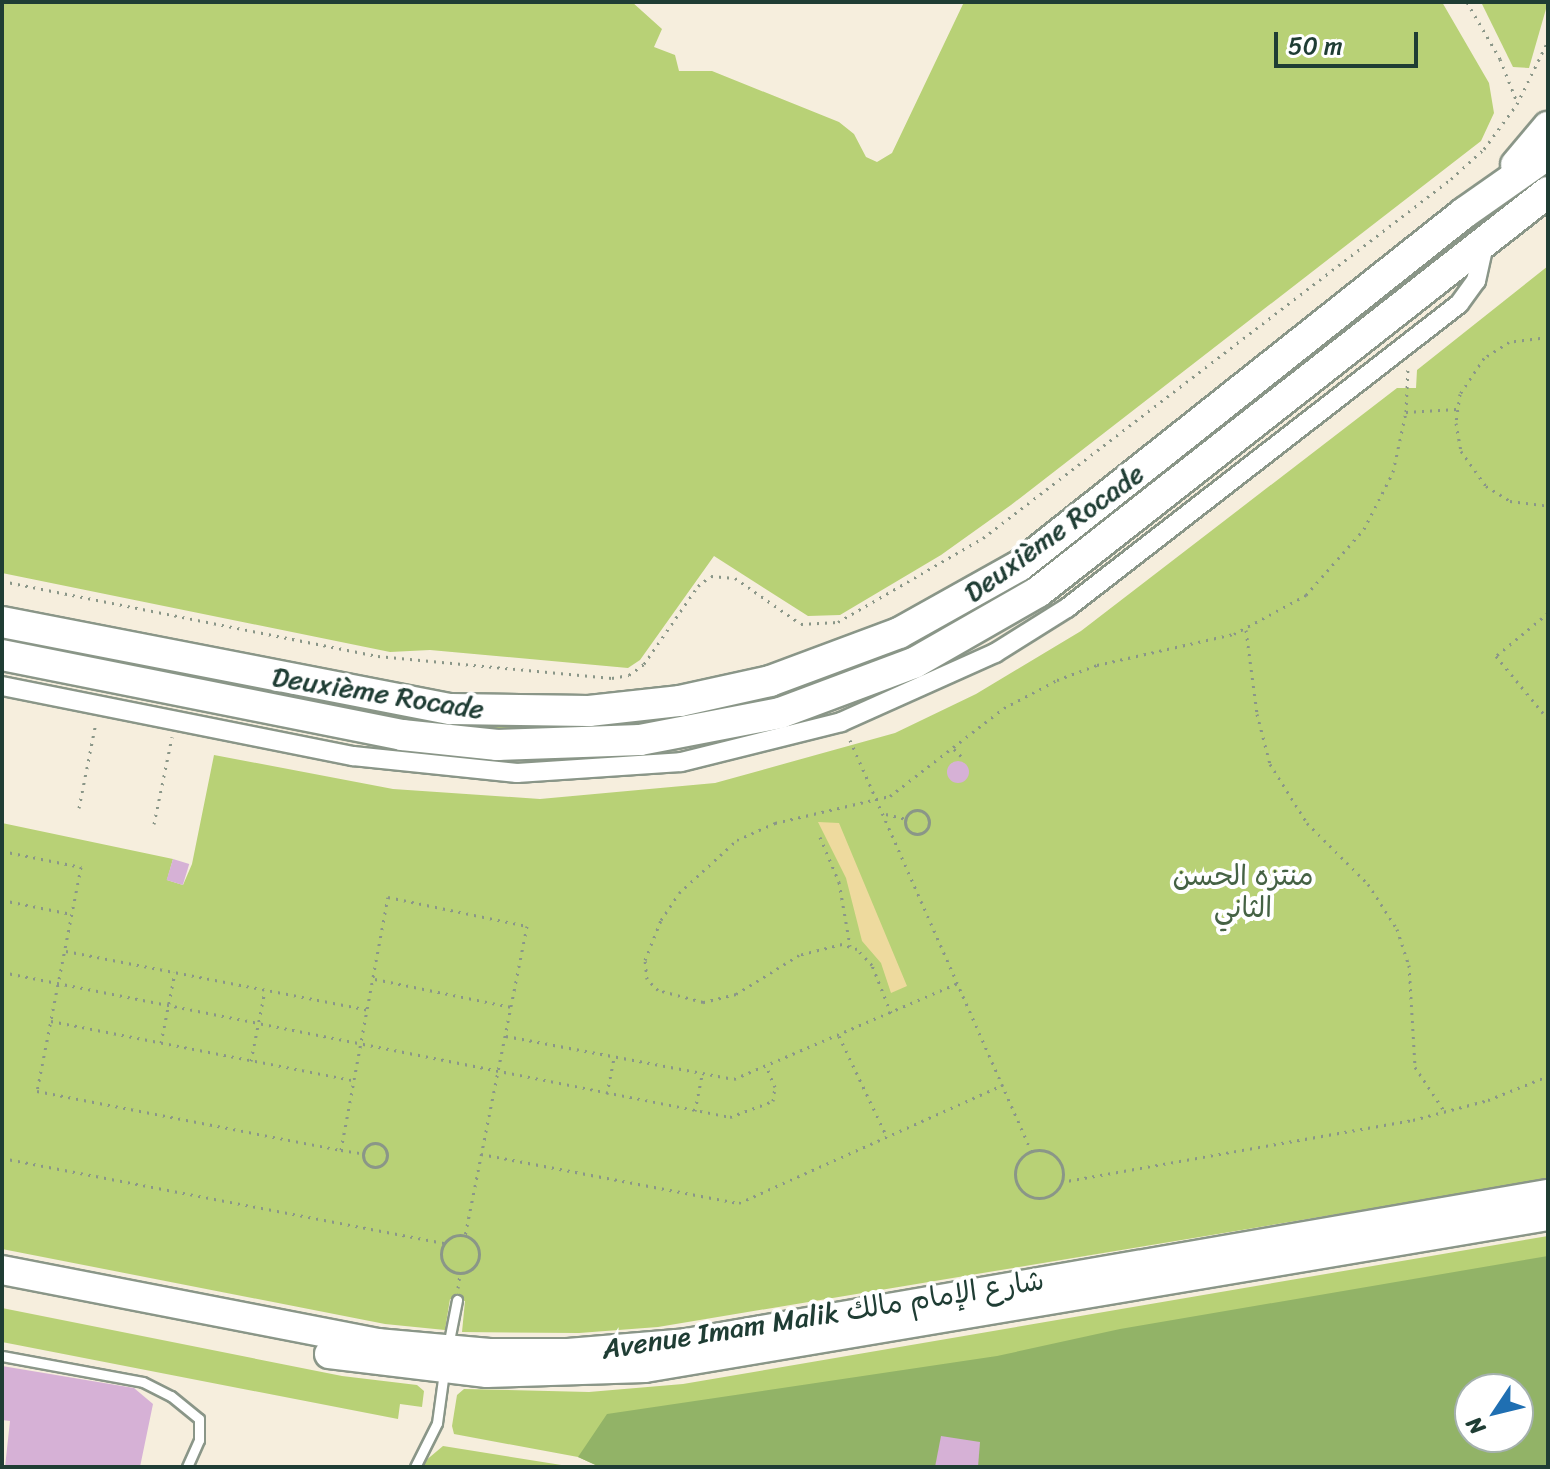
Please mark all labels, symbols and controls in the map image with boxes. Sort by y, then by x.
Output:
scale bar [1278,16,1422,66]
text: 50 m [1288,25,1343,67]
street label: Deuxième Rocade [958,457,1150,609]
street label: Deuxième Rocade [270,660,486,726]
park label: منتزه الحسن الثاني [1173,859,1313,925]
street label: Avenue Imam Malik شارع الإمام مالك [600,1263,1046,1367]
north arrow [1454,1373,1534,1453]
text: N [1455,1408,1496,1443]

